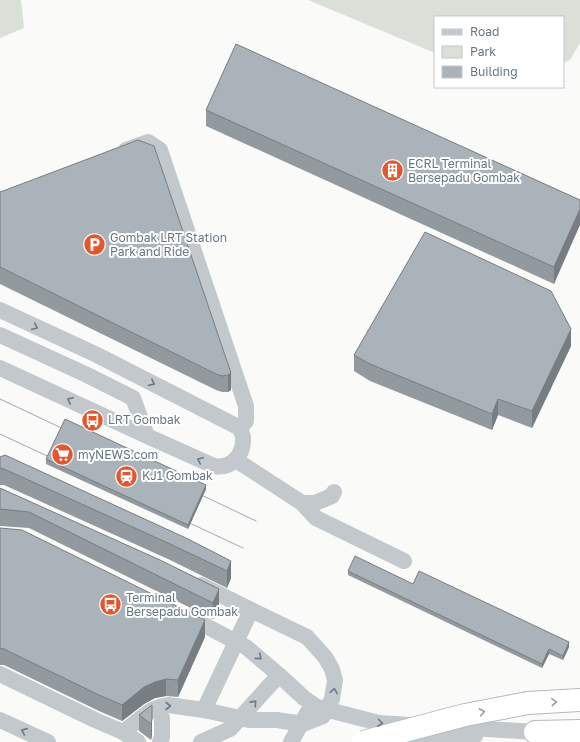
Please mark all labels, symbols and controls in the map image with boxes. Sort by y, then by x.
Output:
legend [434,16,564,88]
text: Road [470,24,499,39]
text: Park [470,44,496,59]
text: Building [470,64,518,79]
place label: ECRL Terminal Bersepadu Gombak [408,156,520,185]
building icon: ECRL Terminal Bersepadu Gombak [380,158,406,184]
place label: Gombak LRT Station Park and Ride [110,230,227,259]
parking icon: Gombak LRT Station Park and Ride [81,232,107,258]
one-way arrow [31,322,39,330]
one-way arrow [148,379,155,386]
one-way arrow [66,397,74,405]
bus stop icon: LRT Gombak [79,407,105,433]
place label: LRT Gombak [108,412,181,427]
supermarket icon: myNEWS.com [49,442,75,468]
place label: myNEWS.com [78,447,158,462]
one-way arrow [197,457,204,465]
station icon: KJ1 Gombak [113,463,139,489]
place label: KJ1 Gombak [142,468,213,483]
place label: Terminal Bersepadu Gombak [126,590,238,619]
bus stop icon: Terminal Bersepadu Gombak [97,592,123,618]
one-way arrow [254,653,261,660]
one-way arrow [329,688,338,694]
one-way arrow [551,697,557,706]
one-way arrow [249,700,257,708]
one-way arrow [165,702,171,710]
one-way arrow [479,708,485,717]
one-way arrow [377,718,383,727]
one-way arrow [21,728,29,736]

